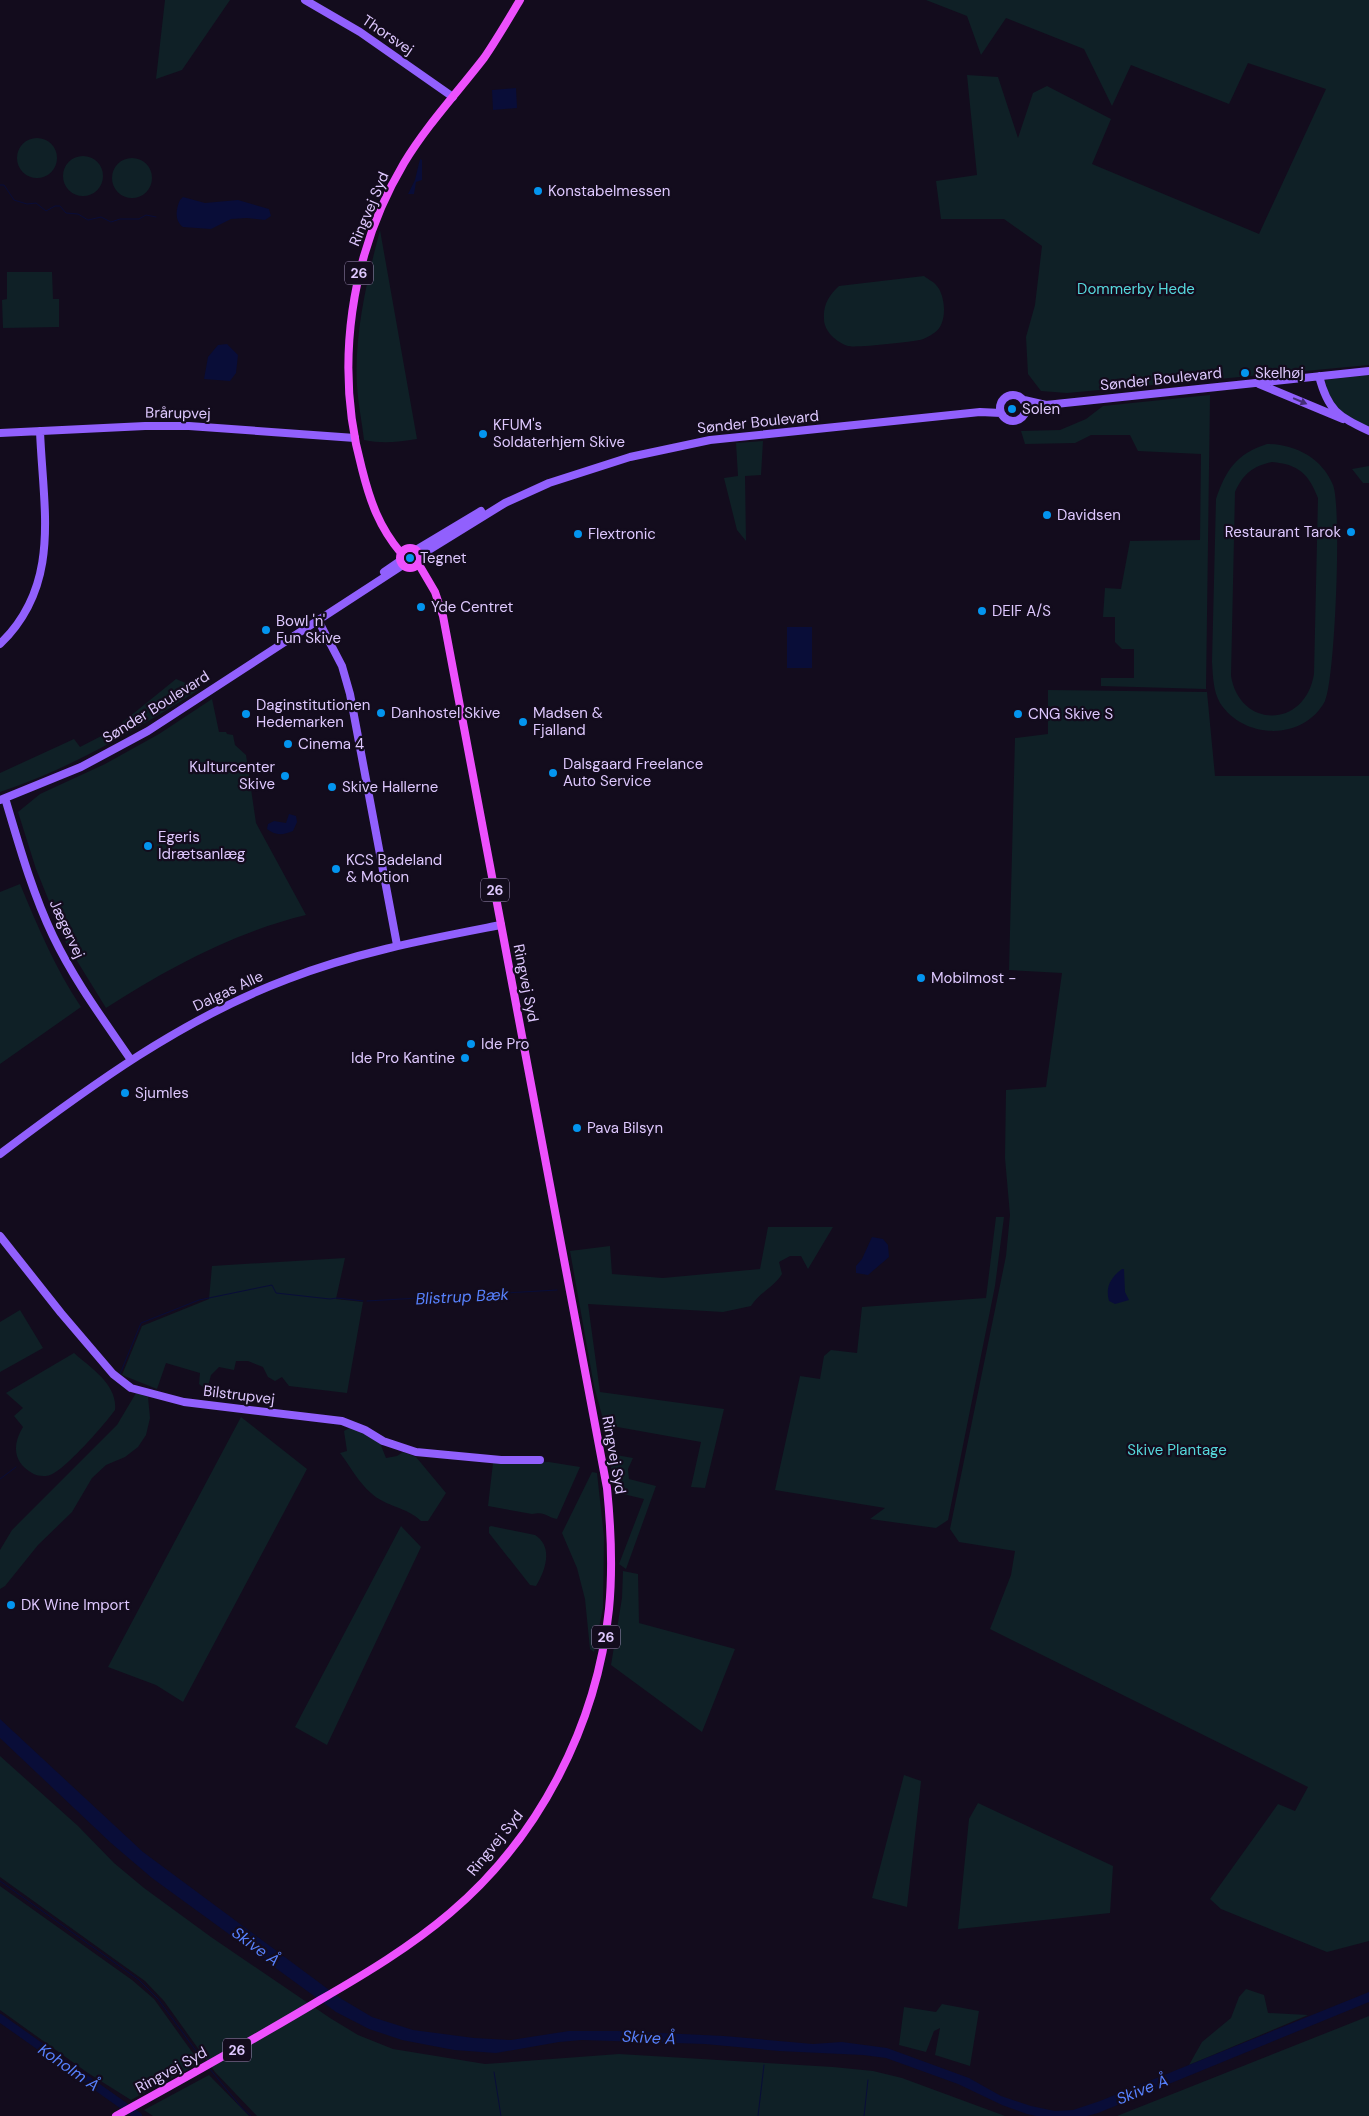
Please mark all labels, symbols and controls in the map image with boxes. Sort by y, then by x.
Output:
street label: Thorsvej [358,10,418,60]
street label: Ringvej Syd [344,169,394,249]
place label: Konstabelmessen [548,181,670,201]
marker: Konstabelmessen [532,185,544,197]
road number: 26 [345,262,373,284]
park label: Dommerby Hede [1077,279,1195,299]
street label: Sønder Boulevard [1099,363,1223,395]
place label: Skelhøj [1255,363,1304,383]
marker: Skelhøj [1239,367,1251,379]
one-way arrow [1293,398,1307,406]
place label: Solen [1022,399,1060,419]
street label: Brårupvej [145,402,211,424]
marker: Solen [1006,403,1018,415]
street label: Sønder Boulevard [696,406,820,438]
place label: KFUM's Soldaterhjem Skive [493,415,625,452]
marker: KFUM's Soldaterhjem Skive [477,428,489,440]
place label: Davidsen [1057,505,1121,525]
marker: Davidsen [1041,509,1053,521]
place label: Restaurant Tarok [1225,522,1341,542]
place label: Flextronic [588,524,656,544]
marker: Restaurant Tarok [1345,526,1357,538]
marker: Flextronic [572,528,584,540]
place label: Tegnet [420,548,467,568]
marker: Tegnet [404,552,416,564]
place label: Yde Centret [431,597,514,617]
marker: Yde Centret [415,601,427,613]
place label: DEIF A/S [992,601,1051,621]
marker: DEIF A/S [976,605,988,617]
place label: Bowl 'n' Fun Skive [276,611,341,648]
marker: Bowl 'n' Fun Skive [260,624,272,636]
street label: Sønder Boulevard [99,666,213,748]
place label: Daginstitutionen Hedemarken [256,695,370,732]
place label: Danhostel Skive [391,703,500,723]
place label: Madsen & Fjalland [533,703,603,740]
place label: CNG Skive S [1028,704,1113,724]
marker: Danhostel Skive [375,707,387,719]
marker: Daginstitutionen Hedemarken [240,708,252,720]
marker: CNG Skive S [1012,708,1024,720]
marker: Madsen & Fjalland [517,716,529,728]
place label: Cinema 4 [298,734,364,754]
marker: Cinema 4 [282,738,294,750]
place label: Dalsgaard Freelance Auto Service [563,754,703,791]
place label: Kulturcenter Skive [189,757,275,794]
marker: Dalsgaard Freelance Auto Service [547,767,559,779]
marker: Kulturcenter Skive [279,770,291,782]
place label: Skive Hallerne [342,777,438,797]
marker: Skive Hallerne [326,781,338,793]
place label: Egeris Idrætsanlæg [158,827,245,864]
marker: Egeris Idrætsanlæg [142,840,154,852]
place label: KCS Badeland & Motion [346,850,442,887]
marker: KCS Badeland & Motion [330,863,342,875]
road number: 26 [481,878,509,902]
street label: Jægervej [45,896,89,962]
street label: Ringvej Syd [509,942,543,1024]
street label: Dalgas Alle [190,966,266,1016]
place label: Mobilmost - [931,968,1016,988]
marker: Mobilmost - [915,972,927,984]
place label: Ide Pro [481,1034,529,1054]
marker: Ide Pro [465,1038,477,1050]
place label: Ide Pro Kantine [351,1048,455,1068]
marker: Ide Pro Kantine [459,1052,471,1064]
place label: Sjumles [135,1083,189,1103]
marker: Sjumles [119,1087,131,1099]
place label: Pava Bilsyn [587,1118,663,1138]
marker: Pava Bilsyn [571,1122,583,1134]
water label: Blistrup Bæk [415,1284,510,1309]
street label: Bilstrupvej [202,1381,276,1409]
street label: Ringvej Syd [597,1414,631,1496]
park label: Skive Plantage [1127,1440,1227,1460]
place label: DK Wine Import [21,1595,130,1615]
marker: DK Wine Import [5,1599,17,1611]
road number: 26 [592,1625,620,1648]
street label: Ringvej Syd [462,1806,528,1880]
water label: Skive Å [228,1922,284,1971]
water label: Skive Å [621,2026,676,2049]
road number: 26 [223,2038,251,2062]
water label: Koholm Å [34,2039,103,2096]
street label: Ringvej Syd [132,2042,210,2098]
water label: Skive Å [1113,2070,1171,2109]

